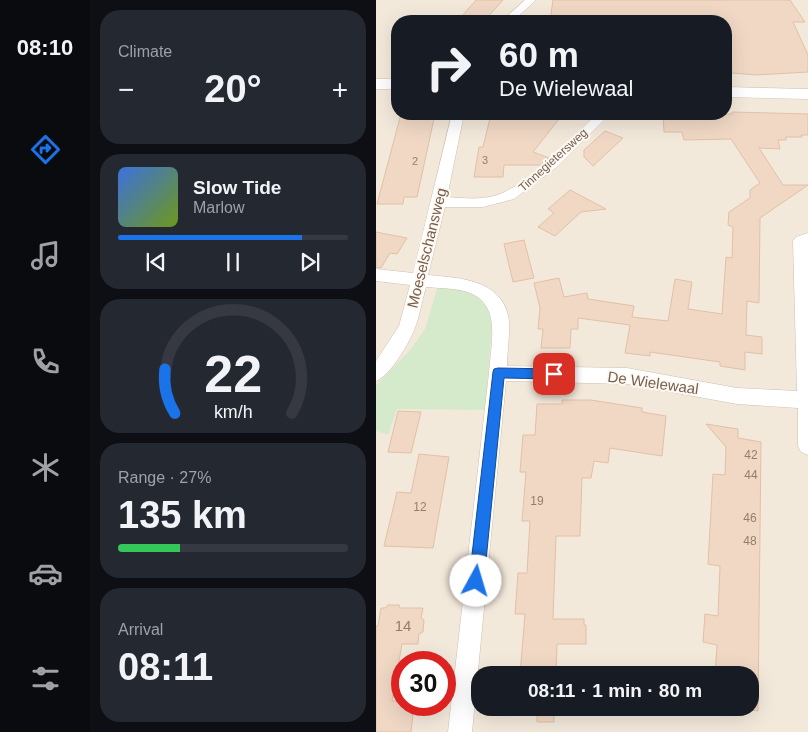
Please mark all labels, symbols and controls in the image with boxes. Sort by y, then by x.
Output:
text: 08:10 [17,35,73,60]
icon: right [416,35,481,100]
text: 60 m [499,35,579,74]
text: Climate [118,43,172,60]
text: 20° [204,68,262,110]
text: − [118,74,134,105]
text: + [332,74,348,105]
text: De Wielewaal [499,76,634,101]
street label: Tinnegietersweg [516,125,590,195]
icon: directions [28,132,63,167]
house number: 3 [482,154,488,166]
house number: 2 [412,155,418,167]
text: Slow Tide [193,177,281,198]
street label: Moeselschansweg [403,186,450,310]
text: Marlow [193,199,245,216]
icon: music [28,238,63,273]
icon: previous [142,248,170,276]
icon: pause [219,248,247,276]
icon: next [296,248,324,276]
icon: phone [28,344,63,379]
text: 22 [204,345,262,403]
pin [533,353,575,395]
icon: arrive [540,360,568,388]
street label: De Wielewaal [606,368,700,397]
text: km/h [214,402,252,422]
house number: 42 [744,448,758,462]
icon: climate [28,450,63,485]
house number: 44 [744,468,758,482]
text: Range · 27% [118,469,211,486]
text: 135 km [118,494,247,536]
house number: 19 [530,494,544,508]
house number: 12 [413,500,427,514]
house number: 46 [743,511,757,525]
house number: 48 [743,534,757,548]
position arrow [449,554,501,606]
icon: car [28,556,63,591]
house number: 14 [395,617,411,634]
text: Arrival [118,621,163,638]
text: 08:11 [118,646,213,688]
speed limit sign: 30 [391,651,456,716]
icon: filters [28,661,63,696]
text: 08:11 · 1 min · 80 m [528,680,702,701]

